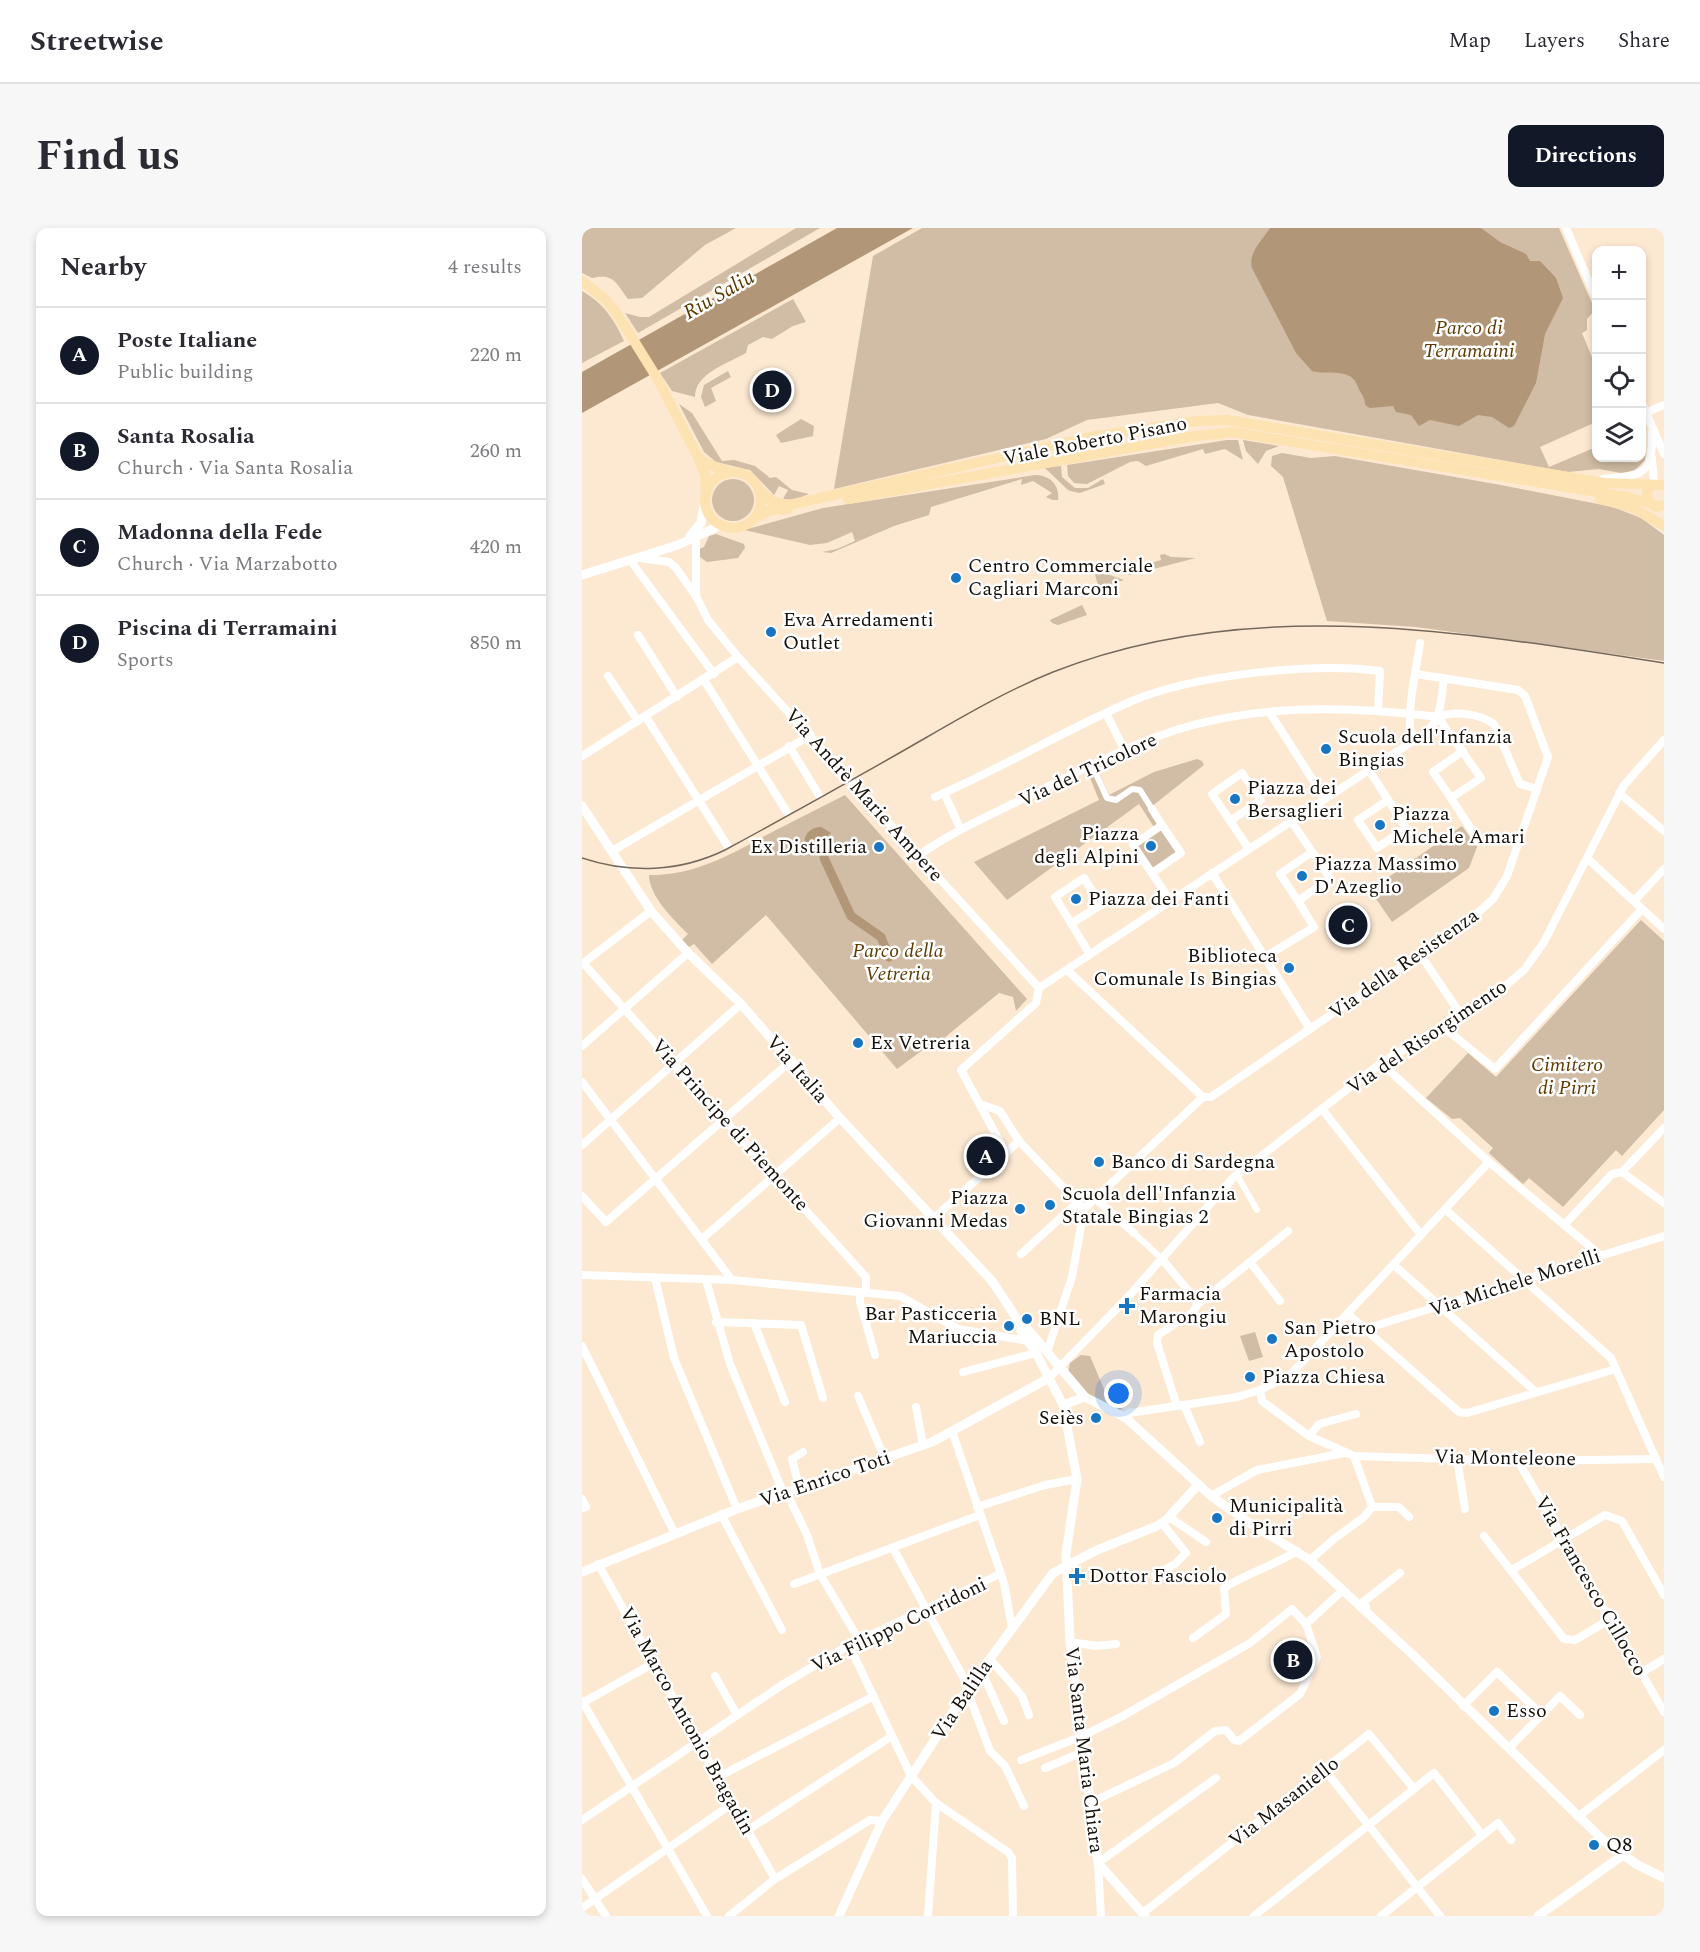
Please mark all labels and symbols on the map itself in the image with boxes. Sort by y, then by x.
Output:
water label: Riu Saliu [677,262,761,328]
park label: Parco di Terramaini [1423,313,1515,366]
pin: D [752,368,792,412]
street label: Viale Roberto Pisano [1000,408,1190,474]
place label: Centro Commerciale Cagliari Marconi [968,551,1153,604]
marker: Centro Commerciale Cagliari Marconi [949,571,963,585]
place label: Eva Arredamenti Outlet [783,605,934,658]
marker: Eva Arredamenti Outlet [764,625,778,639]
street label: Via Andrè Marie Ampere [778,701,950,889]
place label: Scuola dell'Infanzia Bingias [1338,722,1512,775]
street label: Via del Tricolore [1014,725,1162,815]
marker: Scuola dell'Infanzia Bingias [1319,742,1333,756]
place label: Piazza dei Bersaglieri [1247,773,1343,826]
marker: Piazza dei Bersaglieri [1228,792,1242,806]
place label: Piazza Michele Amari [1392,799,1525,852]
marker: Piazza Michele Amari [1373,818,1387,832]
place label: Piazza degli Alpini [1034,819,1139,872]
place label: Ex Distilleria [750,832,867,862]
marker: Piazza degli Alpini [1144,839,1158,853]
marker: Ex Distilleria [872,840,886,854]
place label: Piazza Massimo D'Azeglio [1314,849,1457,902]
marker: Piazza Massimo D'Azeglio [1295,869,1309,883]
place label: Piazza dei Fanti [1088,884,1229,914]
marker: Piazza dei Fanti [1069,892,1083,906]
street label: Via della Resistenza [1323,901,1485,1027]
pin: C [1328,902,1368,948]
park label: Parco della Vetreria [852,936,944,989]
place label: Biblioteca Comunale Is Bingias [1093,941,1277,994]
marker: Biblioteca Comunale Is Bingias [1282,961,1296,975]
street label: Via del Risorgimento [1341,972,1513,1102]
street label: Via Italia [759,1028,835,1110]
place label: Ex Vetreria [870,1028,971,1058]
street label: Via Principe di Piemonte [644,1032,816,1218]
marker: Ex Vetreria [851,1036,865,1050]
park label: Cimitero di Pirri [1531,1050,1603,1103]
pin: A [966,1134,1006,1178]
place label: Banco di Sardegna [1111,1147,1275,1177]
marker: Banco di Sardegna [1092,1155,1106,1169]
place label: Scuola dell'Infanzia Statale Bingias 2 [1062,1179,1236,1232]
place label: Piazza Giovanni Medas [863,1183,1008,1236]
marker: Scuola dell'Infanzia Statale Bingias 2 [1043,1198,1057,1212]
marker: Piazza Giovanni Medas [1013,1202,1027,1216]
street label: Via Michele Morelli [1426,1241,1604,1325]
place label: Farmacia Marongiu [1139,1279,1227,1332]
place label: Bar Pasticceria Mariuccia [864,1299,997,1352]
marker: Farmacia Marongiu [1120,1299,1134,1313]
place label: BNL [1039,1304,1081,1334]
marker: BNL [1020,1312,1034,1326]
place label: San Pietro Apostolo [1284,1313,1376,1366]
marker: Bar Pasticceria Mariuccia [1002,1319,1016,1333]
marker: San Pietro Apostolo [1265,1332,1279,1346]
place label: Piazza Chiesa [1262,1362,1385,1392]
marker: Piazza Chiesa [1243,1370,1257,1384]
your location [1104,1379,1133,1408]
place label: Seiès [1039,1403,1084,1433]
marker: Seiès [1089,1411,1103,1425]
street label: Via Monteleone [1434,1442,1576,1474]
street label: Via Enrico Toti [755,1443,895,1515]
street label: Via Francesco Cillocco [1527,1490,1655,1682]
place label: Municipalità di Pirri [1229,1491,1343,1544]
marker: Municipalità di Pirri [1210,1511,1224,1525]
place label: Dottor Fasciolo [1089,1561,1227,1591]
street label: Via Filippo Corridoni [806,1569,992,1681]
marker: Dottor Fasciolo [1070,1569,1084,1583]
street label: Via Marco Antonio Bragadin [612,1601,762,1841]
pin: B [1274,1638,1312,1682]
street label: Via Santa Maria Chiara [1056,1645,1112,1855]
street label: Via Balilla [924,1653,1000,1747]
place label: Esso [1506,1696,1547,1726]
marker: Esso [1487,1704,1501,1718]
street label: Via Masaniello [1222,1749,1346,1855]
place label: Q8 [1606,1830,1632,1860]
marker: Q8 [1587,1838,1601,1852]

